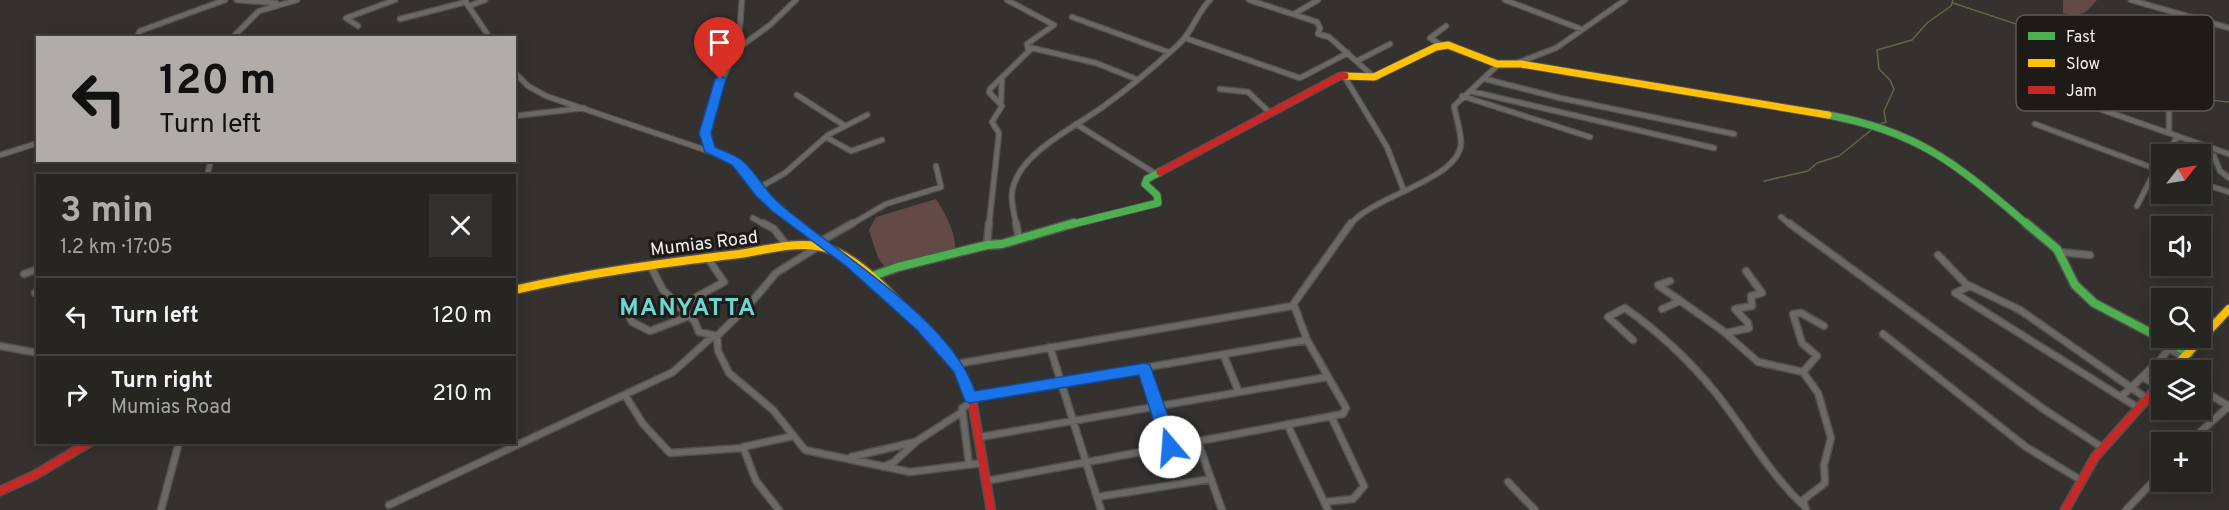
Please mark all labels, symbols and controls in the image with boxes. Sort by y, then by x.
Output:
legend [2016,15,2214,111]
pin [694,17,745,79]
icon: arrive [703,26,736,59]
text: Fast [2066,28,2096,48]
text: Slow [2066,55,2100,75]
text: 120 m [159,56,276,109]
icon: left [60,60,138,138]
text: Jam [2066,82,2097,102]
text: Turn left [159,108,261,142]
north arrow [2151,144,2211,204]
map controls [2151,144,2211,492]
text: 3 min [60,189,154,235]
button: close [429,194,492,257]
button: sound [2151,216,2211,276]
street label: Mumias Road [649,226,759,263]
text: 1.2 km · 17:05 [60,235,173,261]
button: search [2151,288,2211,348]
district label: MANYATTA [619,294,757,324]
icon: left [60,300,93,333]
text: Turn left [111,303,199,330]
text: 120 m [432,303,492,330]
button: layers [2151,360,2211,420]
text: Turn right [111,368,213,395]
icon: right [60,378,93,411]
text: 210 m [432,381,492,408]
text: Mumias Road [111,395,231,421]
position arrow [1138,415,1202,479]
button: + [2151,432,2211,492]

